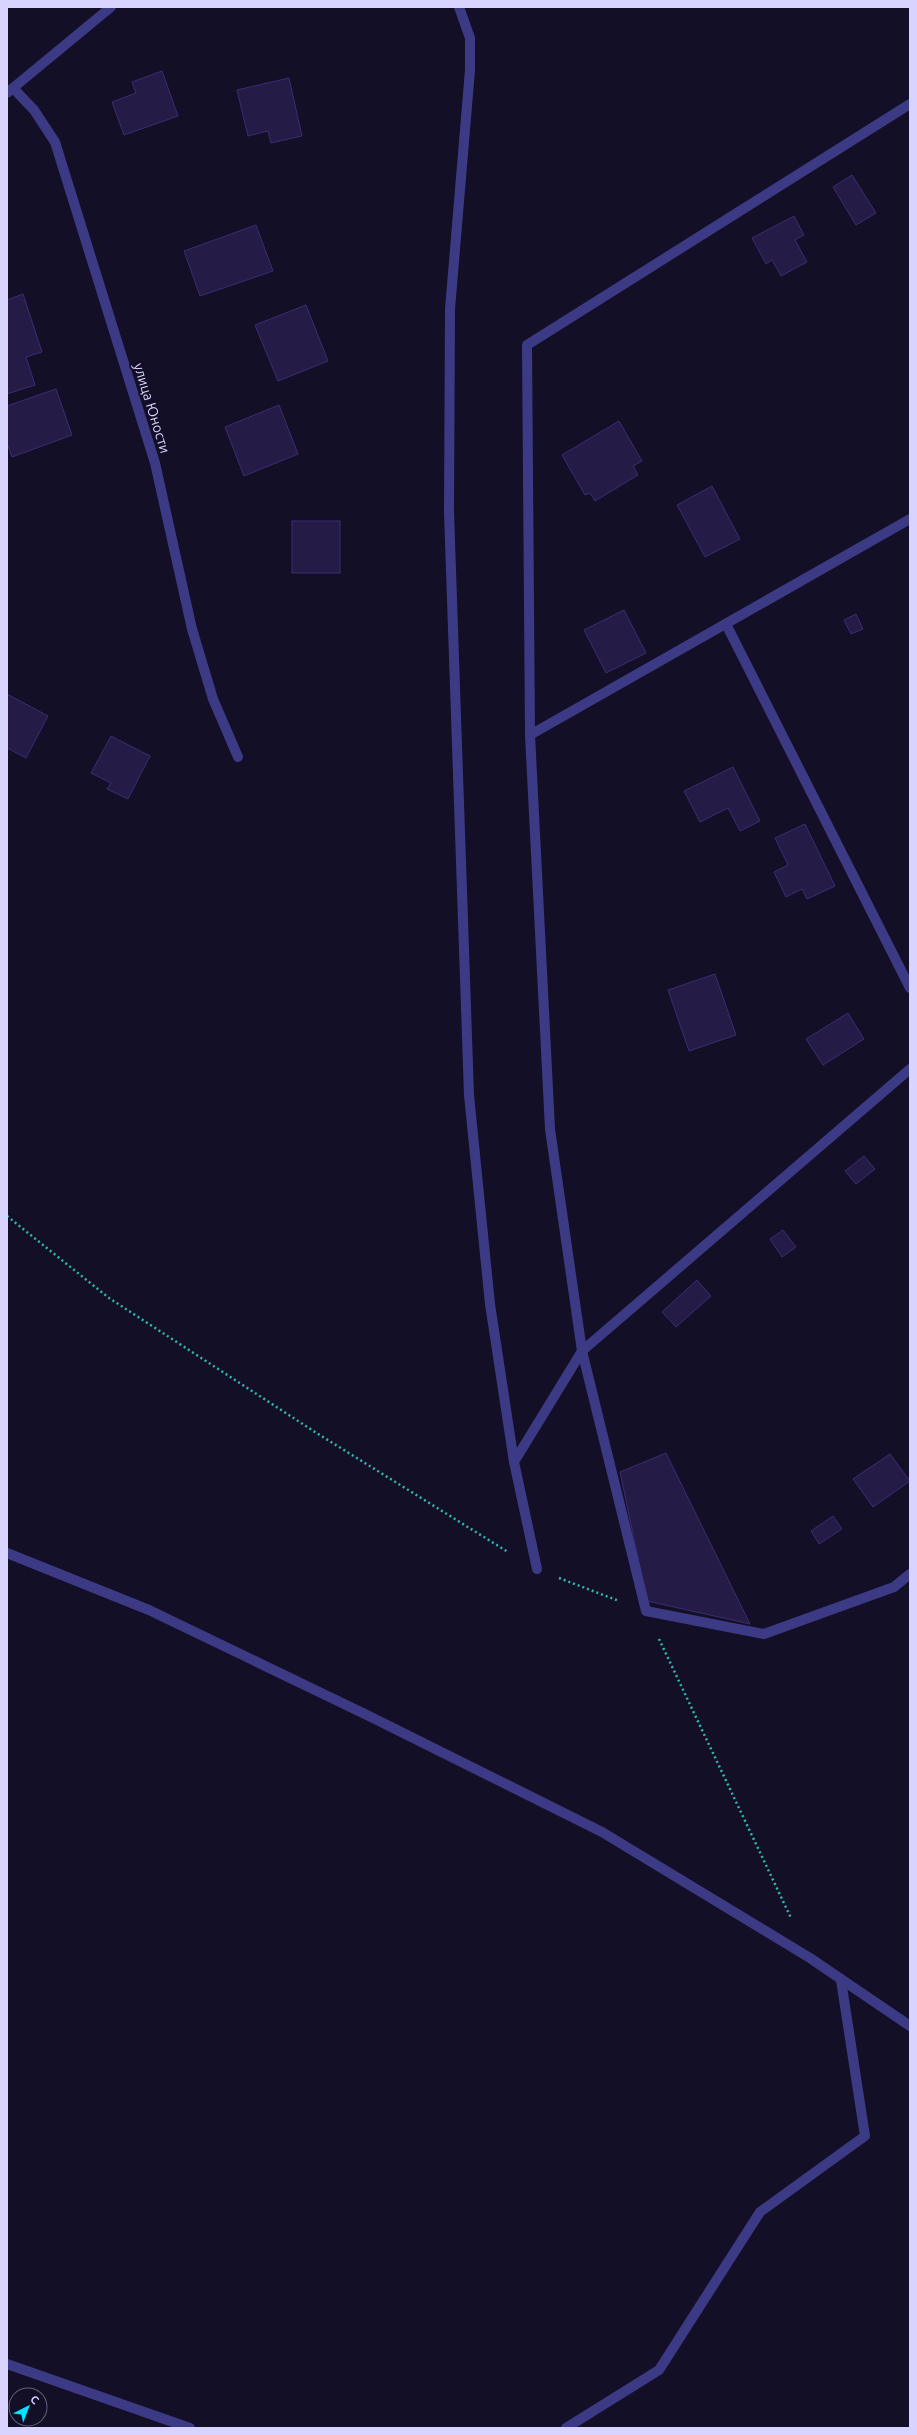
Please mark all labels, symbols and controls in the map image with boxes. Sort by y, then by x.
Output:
street label: улица Юности [131,361,173,455]
north arrow [8,2387,48,2427]
text: С [28,2393,41,2406]

